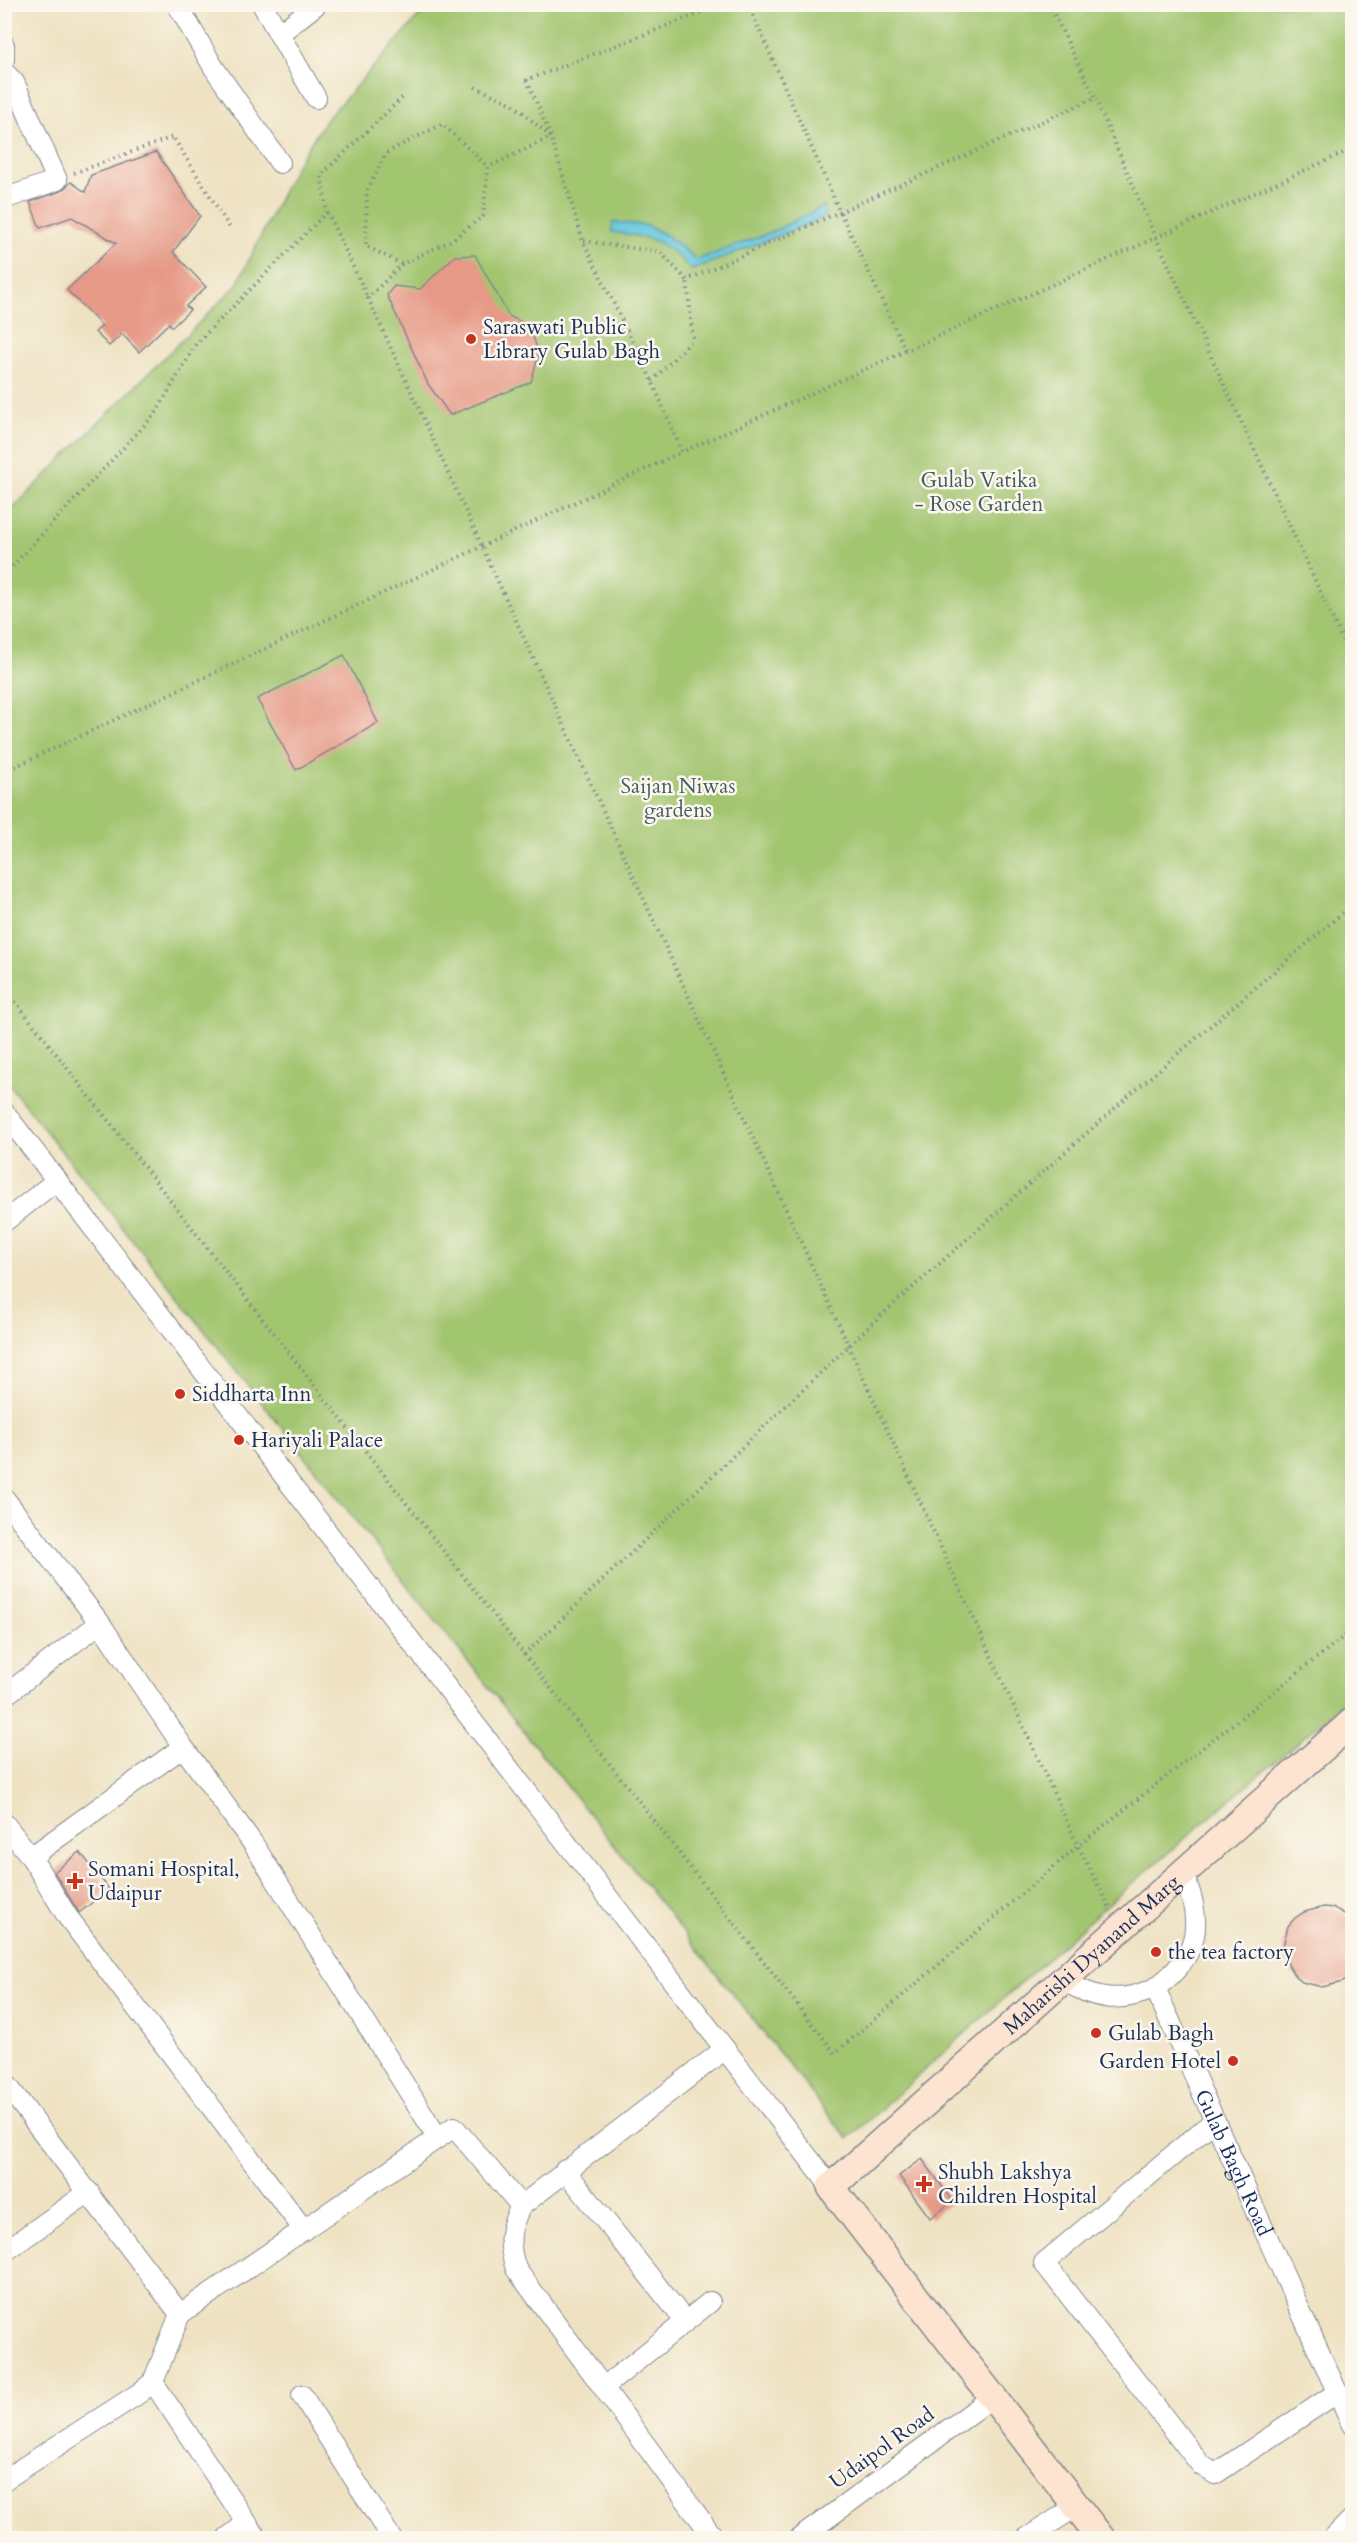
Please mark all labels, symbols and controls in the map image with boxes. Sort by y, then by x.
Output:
place label: Saraswati Public Library Gulab Bagh [483,313,661,366]
marker: Saraswati Public Library Gulab Bagh [464,332,478,346]
park label: Gulab Vatika - Rose Garden [914,466,1044,519]
park label: Saijan Niwas gardens [621,772,735,825]
place label: Siddharta Inn [192,1380,311,1409]
marker: Siddharta Inn [173,1387,187,1401]
place label: Hariyali Palace [251,1426,383,1455]
marker: Hariyali Palace [232,1433,246,1447]
place label: Somani Hospital, Udaipur [88,1855,240,1908]
street label: Maharishi Dyanand Marg [997,1867,1187,2041]
marker: Somani Hospital, Udaipur [66,1872,84,1890]
place label: the tea factory [1168,1938,1294,1967]
marker: the tea factory [1149,1945,1163,1959]
place label: Gulab Bagh [1108,2019,1215,2048]
marker: Gulab Bagh [1089,2026,1103,2040]
place label: Garden Hotel [1099,2047,1221,2076]
marker: Garden Hotel [1226,2054,1240,2068]
street label: Gulab Bagh Road [1188,2085,1279,2241]
place label: Shubh Lakshya Children Hospital [938,2158,1097,2211]
marker: Shubh Lakshya Children Hospital [915,2175,933,2193]
street label: Udaipol Road [824,2400,940,2496]

